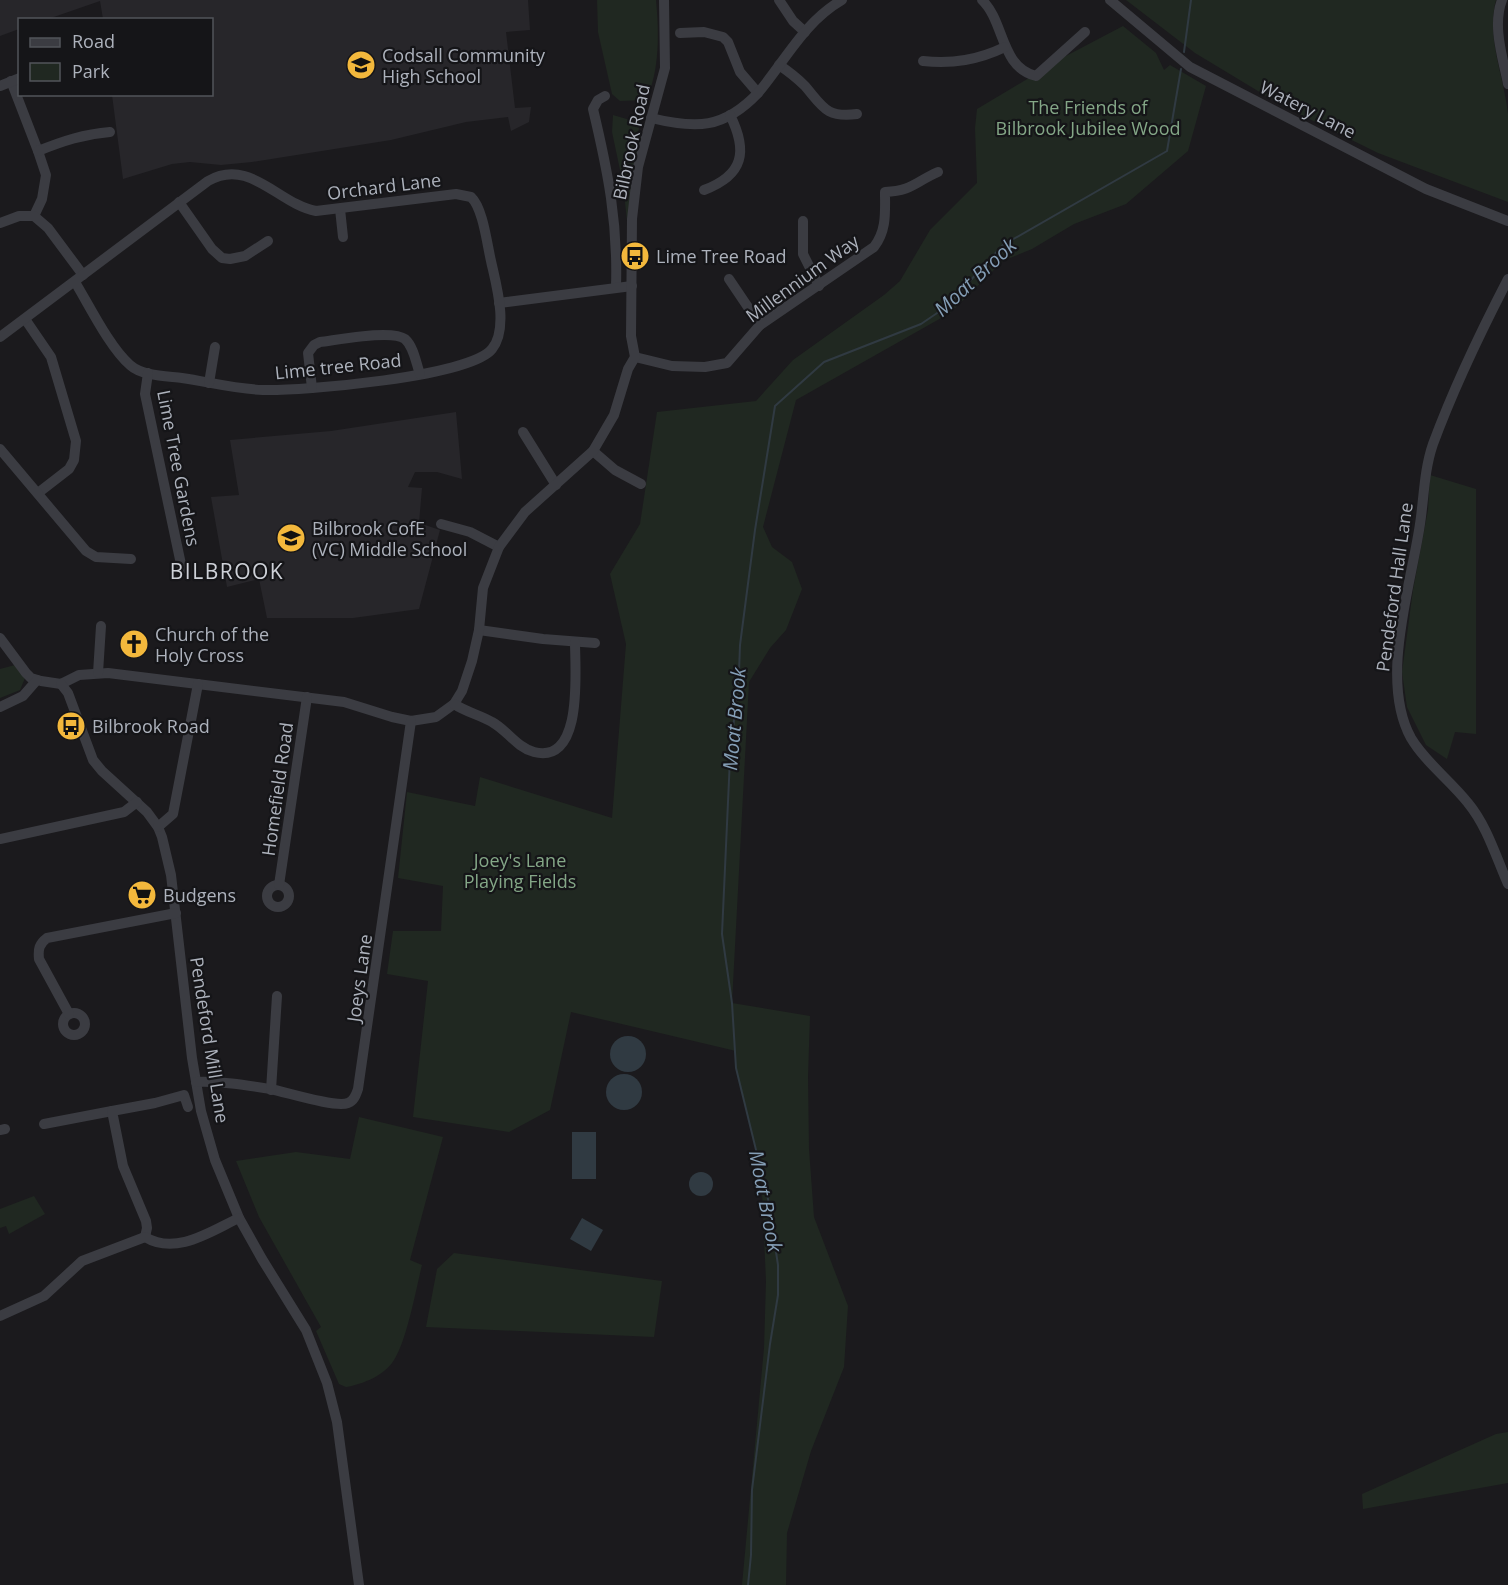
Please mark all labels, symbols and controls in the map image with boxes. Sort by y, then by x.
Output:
legend [18,18,213,96]
text: Road [72,29,115,53]
place label: Codsall Community High School [382,43,546,88]
school or university icon: Codsall Community High School [345,49,377,81]
text: Park [72,59,110,83]
street label: Watery Lane [1256,75,1360,143]
street label: Bilbrook Road [607,82,655,202]
park label: The Friends of Bilbrook Jubilee Wood [995,95,1181,140]
street label: Orchard Lane [326,167,442,205]
street label: Millennium Way [741,228,864,327]
water label: Moat Brook [928,231,1023,322]
bus stop icon: Lime Tree Road [619,240,651,272]
place label: Lime Tree Road [656,244,787,268]
street label: Lime tree Road [274,347,402,385]
street label: Lime Tree Gardens [152,388,206,548]
street label: Pendeford Hall Lane [1370,501,1418,673]
place label: Bilbrook CofE (VC) Middle School [312,516,467,561]
school or university icon: Bilbrook CofE (VC) Middle School [275,522,307,554]
district label: BILBROOK [170,557,284,585]
place label: Church of the Holy Cross [155,622,269,667]
church icon: Church of the Holy Cross [118,628,150,660]
water label: Moat Brook [716,665,752,772]
bus stop icon: Bilbrook Road [55,710,87,742]
place label: Bilbrook Road [92,714,210,738]
street label: Homefield Road [256,721,298,857]
park label: Joey's Lane Playing Fields [464,848,576,893]
supermarket icon: Budgens [126,879,158,911]
place label: Budgens [163,883,236,907]
street label: Joeys Lane [341,932,377,1026]
street label: Pendeford Mill Lane [185,955,235,1125]
water label: Moat Brook [743,1148,789,1255]

